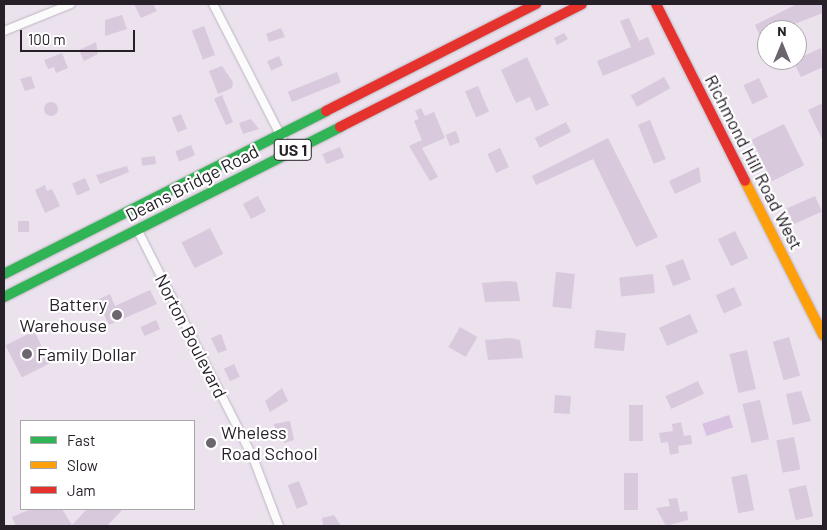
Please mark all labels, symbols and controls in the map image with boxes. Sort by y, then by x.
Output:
scale bar [22,20,138,52]
north arrow [757,20,807,70]
text: N [777,22,787,39]
text: 100 m [28,30,66,48]
street label: Richmond Hill Road West [700,71,808,253]
road number: US 1 [273,136,313,164]
street label: Deans Bridge Road [122,140,262,226]
street label: Norton Boulevard [150,270,232,402]
place label: Battery Warehouse [20,294,107,336]
marker: Battery Warehouse [111,309,123,321]
place label: Family Dollar [37,343,136,365]
marker: Family Dollar [21,348,33,360]
legend [20,420,195,510]
place label: Wheless Road School [221,422,318,464]
text: Fast [67,431,95,449]
marker: Wheless Road School [205,437,217,449]
text: Slow [67,456,98,474]
text: Jam [67,481,96,499]

